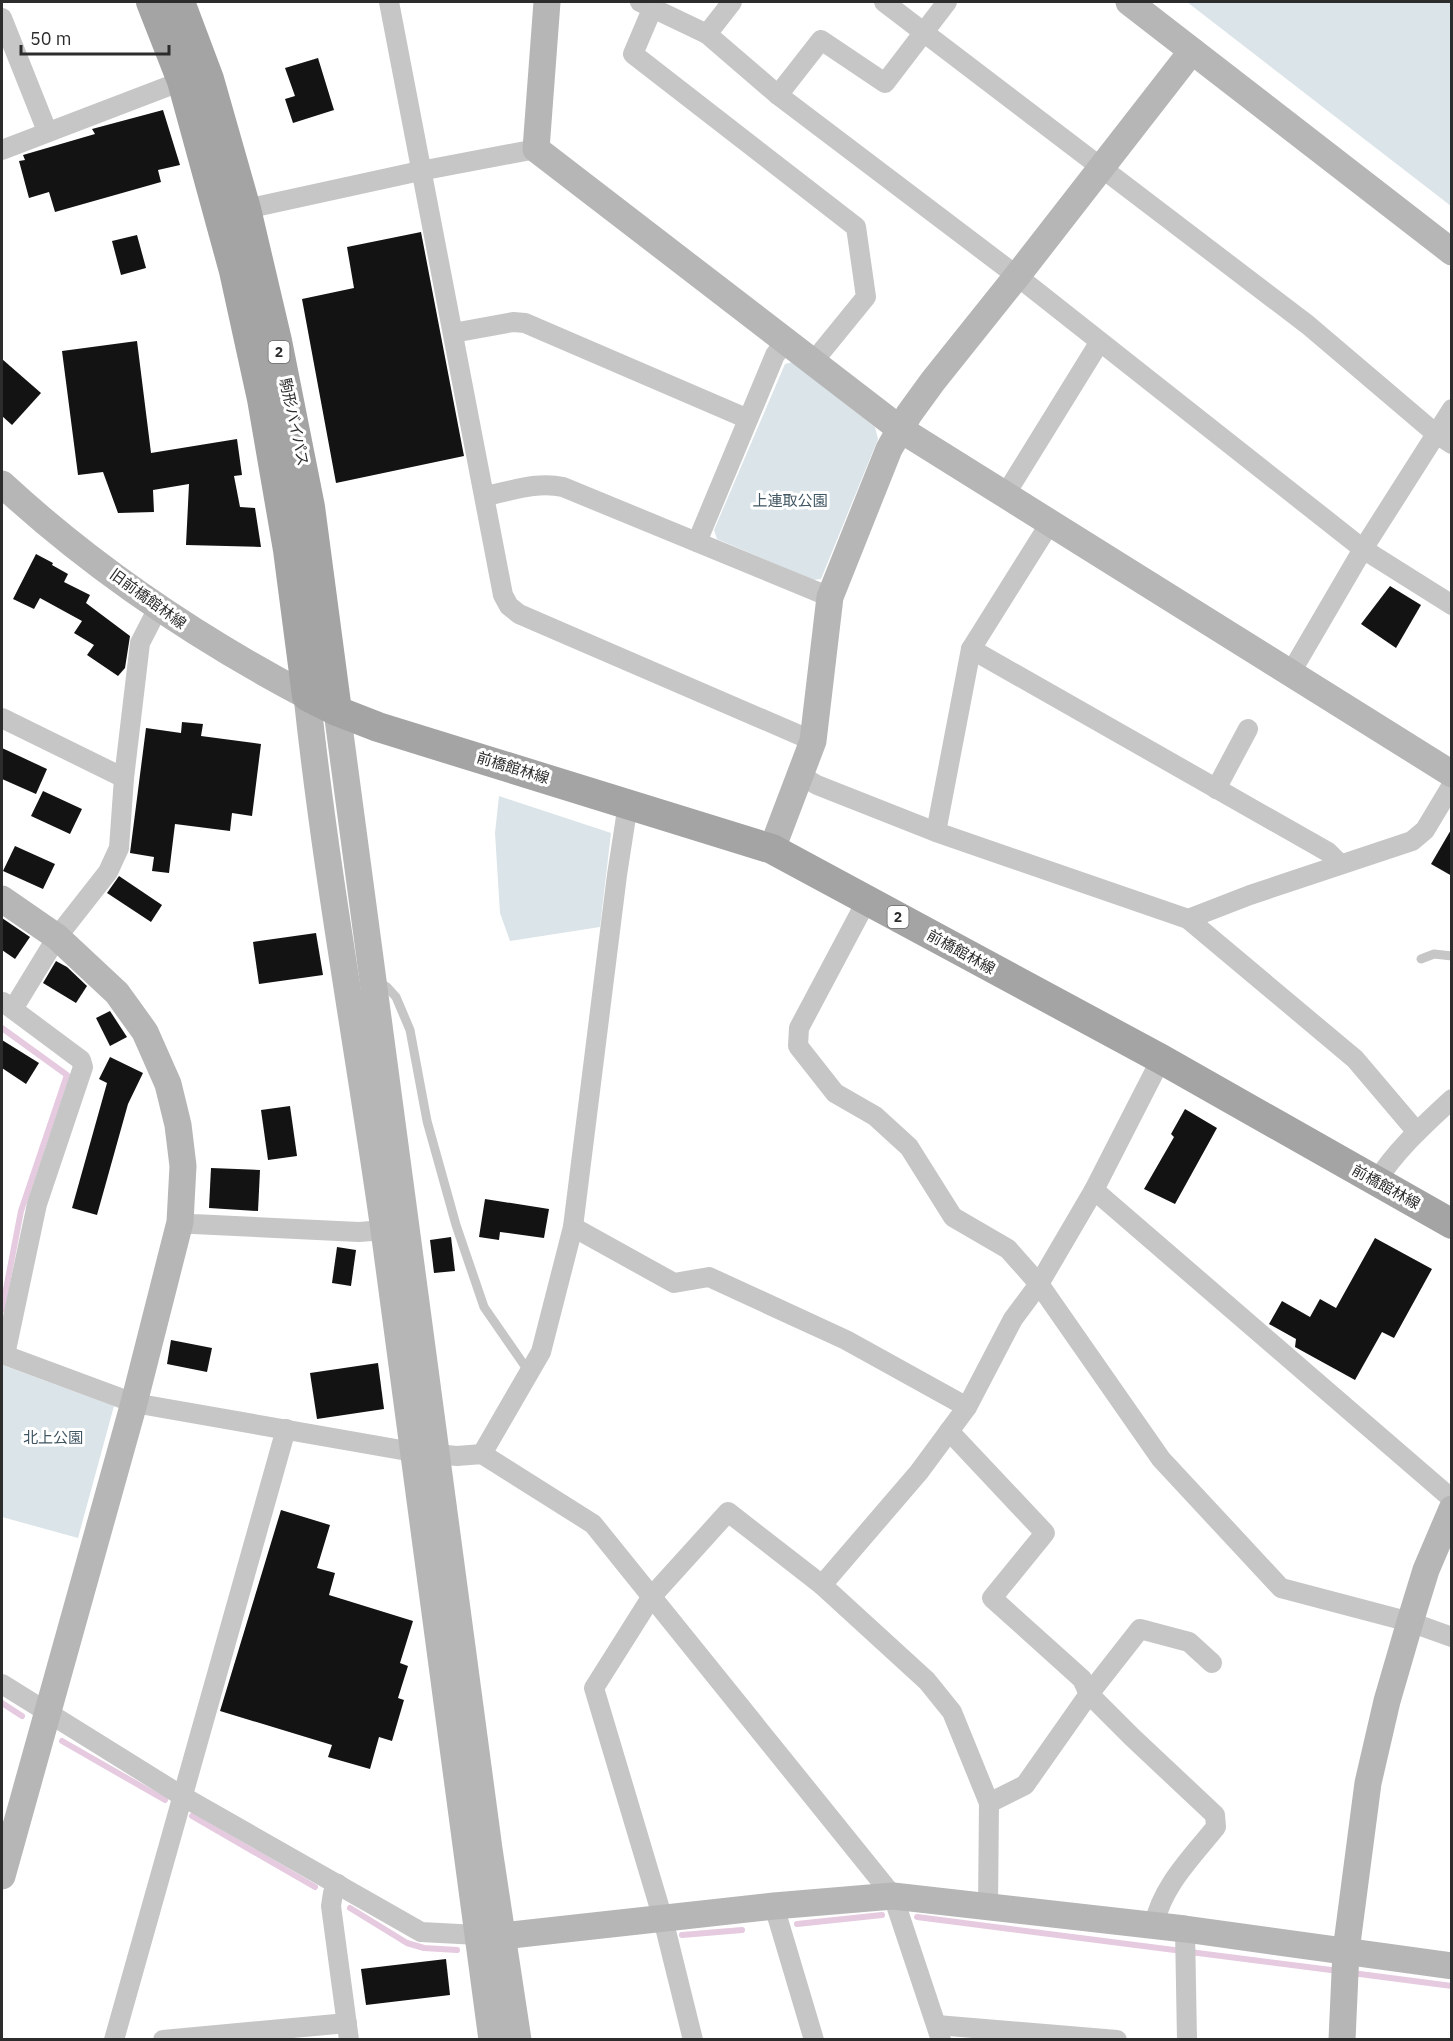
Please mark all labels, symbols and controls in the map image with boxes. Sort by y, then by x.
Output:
scale bar [21,18,170,56]
text: 50 m [30,27,72,50]
road number: 2 [268,341,290,363]
street label: 駒形バイパス [276,376,313,468]
park label: 上連取公園 [752,491,828,510]
street label: 旧前橋館林線 [106,564,190,633]
street label: 前橋館林線 [474,747,552,788]
road number: 2 [888,906,908,928]
street label: 前橋館林線 [924,925,999,978]
street label: 前橋館林線 [1349,1160,1424,1213]
park label: 北上公園 [23,1428,83,1447]

